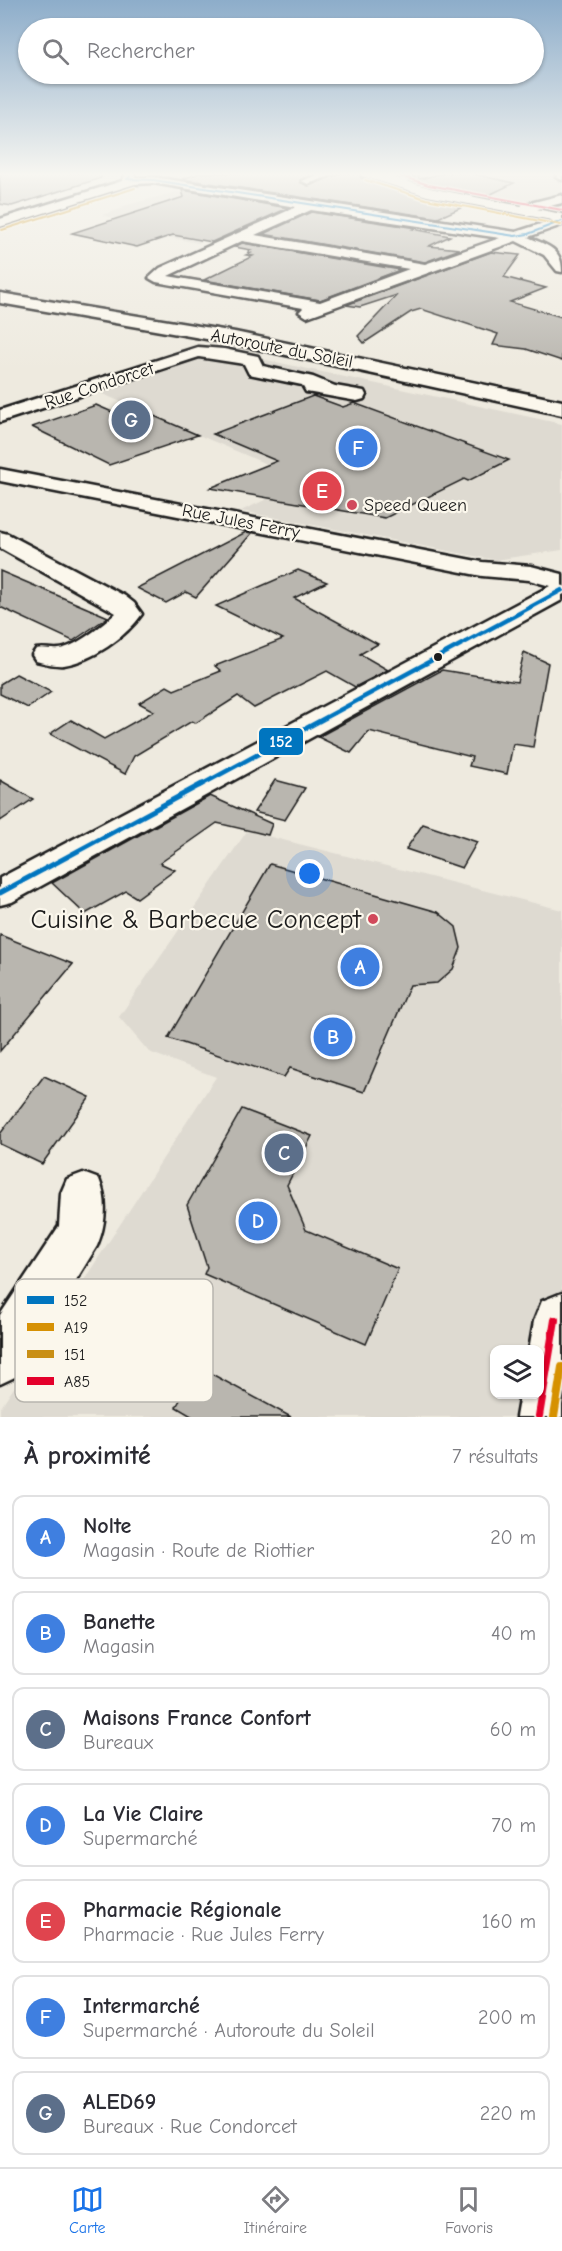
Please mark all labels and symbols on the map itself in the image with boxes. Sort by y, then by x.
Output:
street label: Autoroute du Soleil [209,324,355,373]
street label: Rue Condorcet [42,358,157,413]
pin: G [112,398,150,442]
pin: F [338,426,378,470]
pin: E [302,468,342,514]
place label: Speed Queen [364,495,467,516]
marker: Speed Queen [345,498,359,512]
street label: Rue Jules Ferry [180,500,303,543]
unlabelled marker [432,651,444,663]
line badge: 152 [258,727,304,756]
text: 152 [270,733,292,751]
your location [295,859,324,888]
place label: Cuisine & Barbecue Concept [30,904,362,935]
marker: Cuisine & Barbecue Concept [366,912,380,926]
pin: A [340,944,380,990]
pin: B [314,1014,352,1060]
pin: C [264,1130,304,1176]
pin: D [238,1198,278,1244]
legend [15,1279,213,1402]
text: 152 [64,1292,87,1310]
text: A19 [64,1319,88,1337]
text: 151 [64,1346,85,1364]
text: A85 [64,1373,90,1391]

